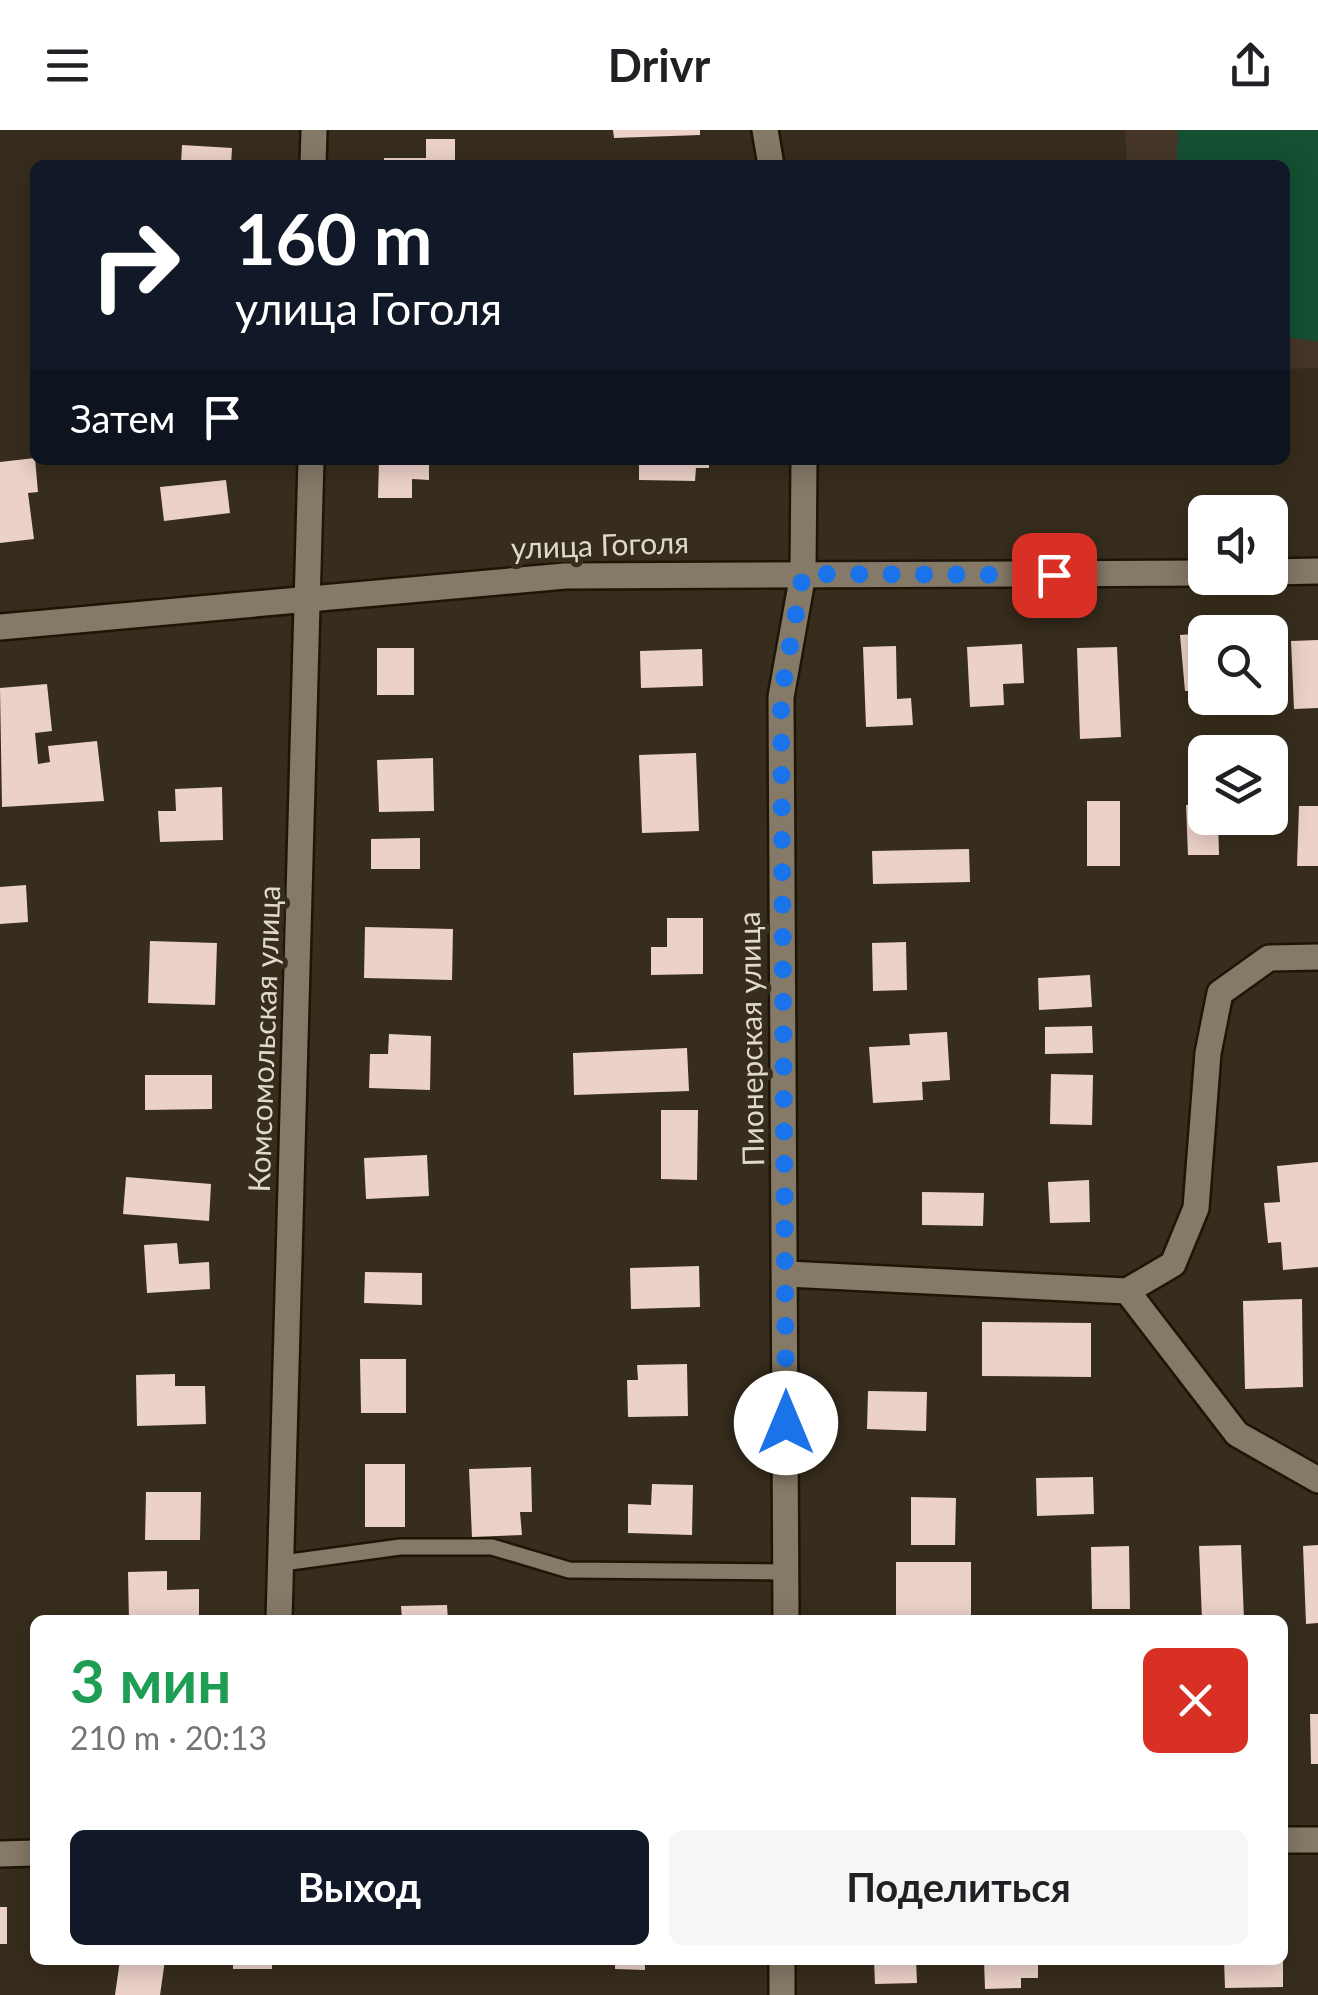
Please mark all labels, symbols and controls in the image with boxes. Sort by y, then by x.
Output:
icon: menu [40,38,95,93]
text: Drivr [608,38,710,92]
icon: share [1223,38,1278,93]
text: 160 m [235,196,432,280]
icon: right [70,200,200,330]
text: улица Гоголя [235,281,502,335]
icon: arrive [195,390,250,445]
text: Затем [70,395,175,441]
map controls [1188,495,1288,835]
button: sound [1188,495,1288,595]
street label: улица Гоголя [510,523,690,565]
pin [1012,533,1097,618]
icon: arrive [1027,548,1082,603]
button: search [1188,615,1288,715]
button: layers [1188,735,1288,835]
street label: Комсомольская улица [240,885,286,1193]
street label: Пионерская улица [730,911,770,1167]
position arrow [734,1371,838,1475]
text: 3 мин [70,1644,232,1716]
button: close [1143,1648,1248,1753]
text: 210 m · 20:13 [70,1718,267,1757]
button: Выход [70,1830,649,1945]
button: Поделиться [669,1830,1248,1945]

